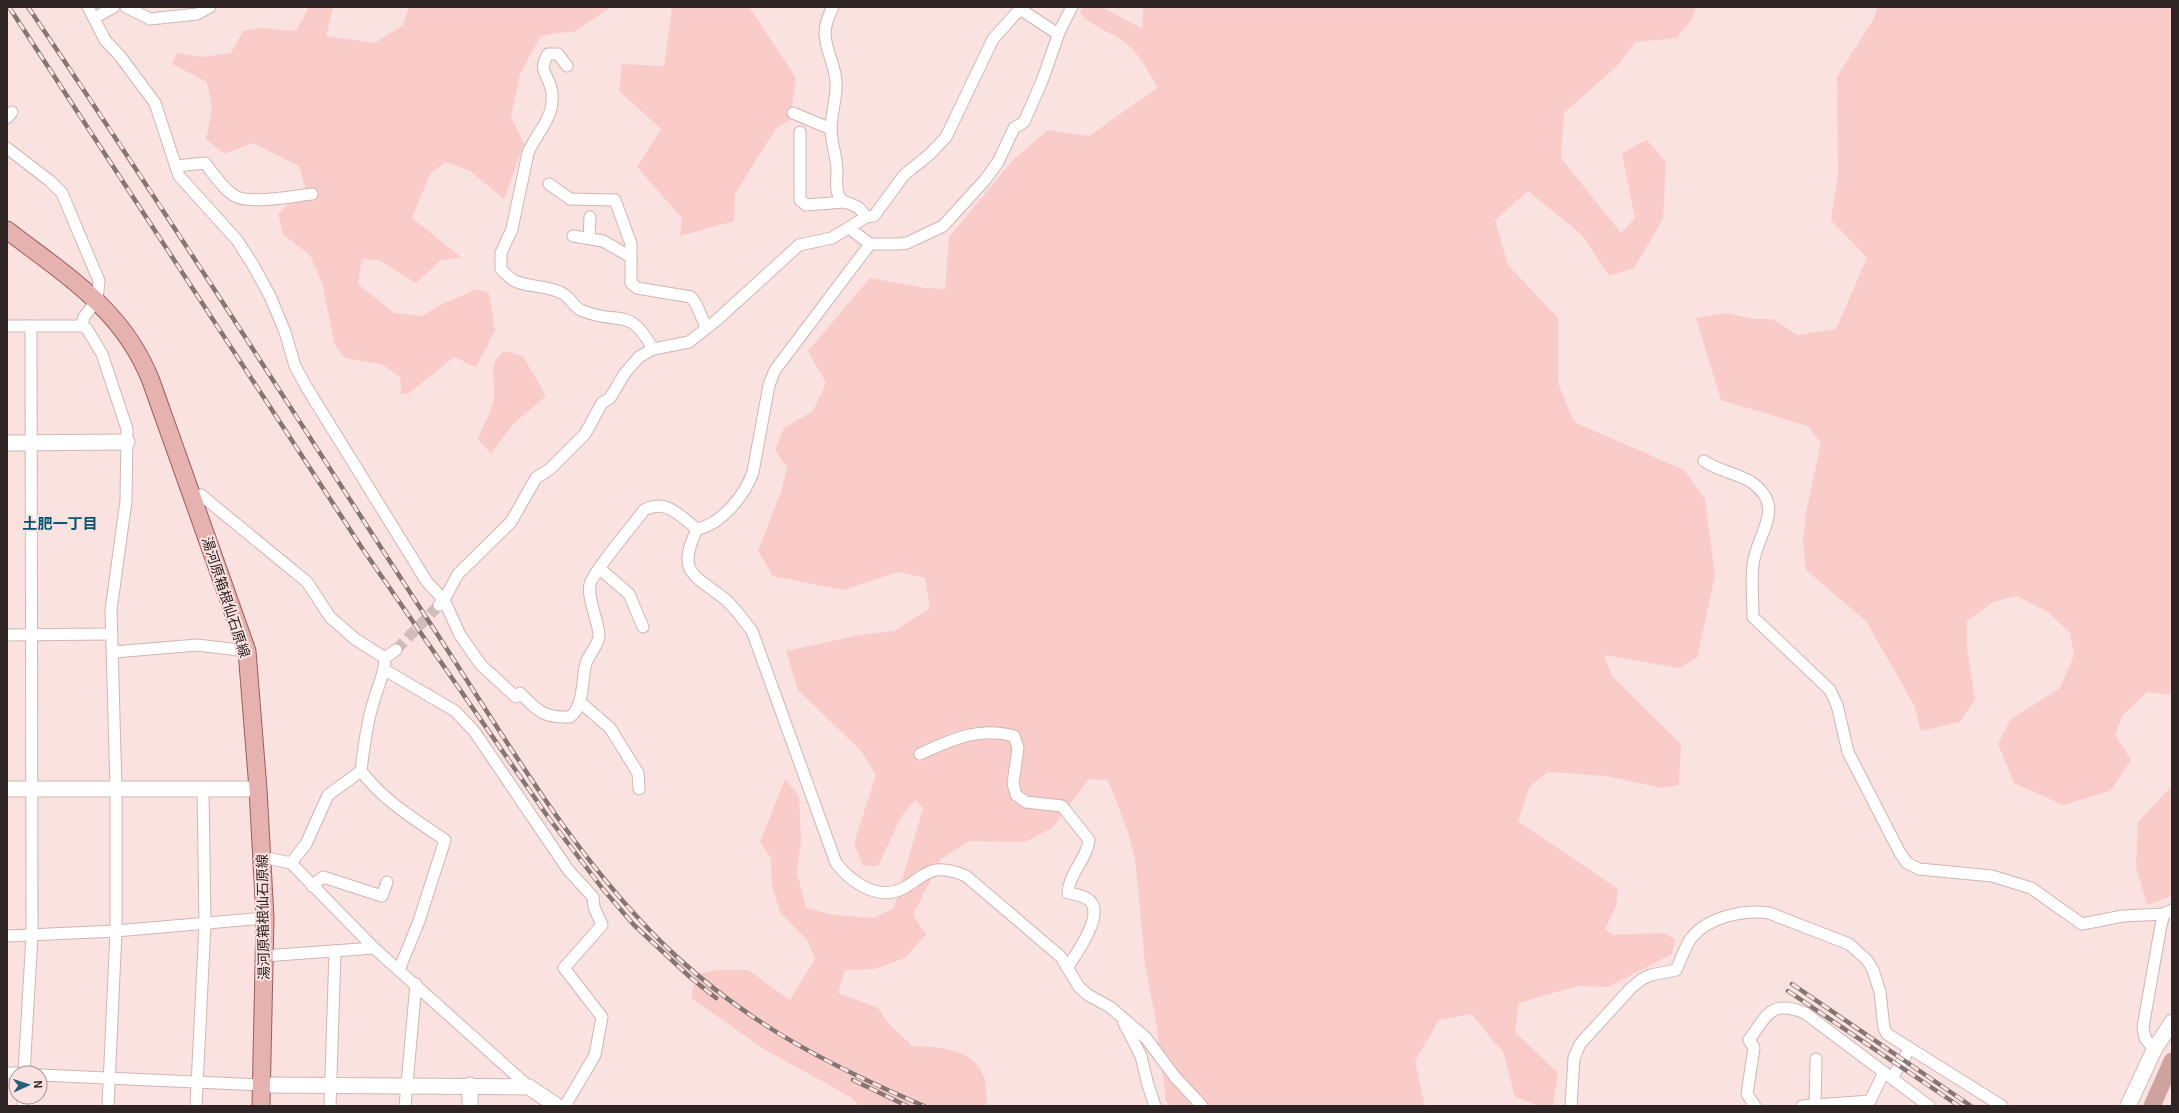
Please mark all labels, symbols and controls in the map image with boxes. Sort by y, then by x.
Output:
district label: 土肥一丁目 [22,512,98,533]
street label: 湯河原箱根仙石原線 [198,534,256,660]
street label: 湯河原箱根仙石原線 [251,854,273,980]
north arrow [8,1065,48,1105]
text: N [31,1080,47,1089]

